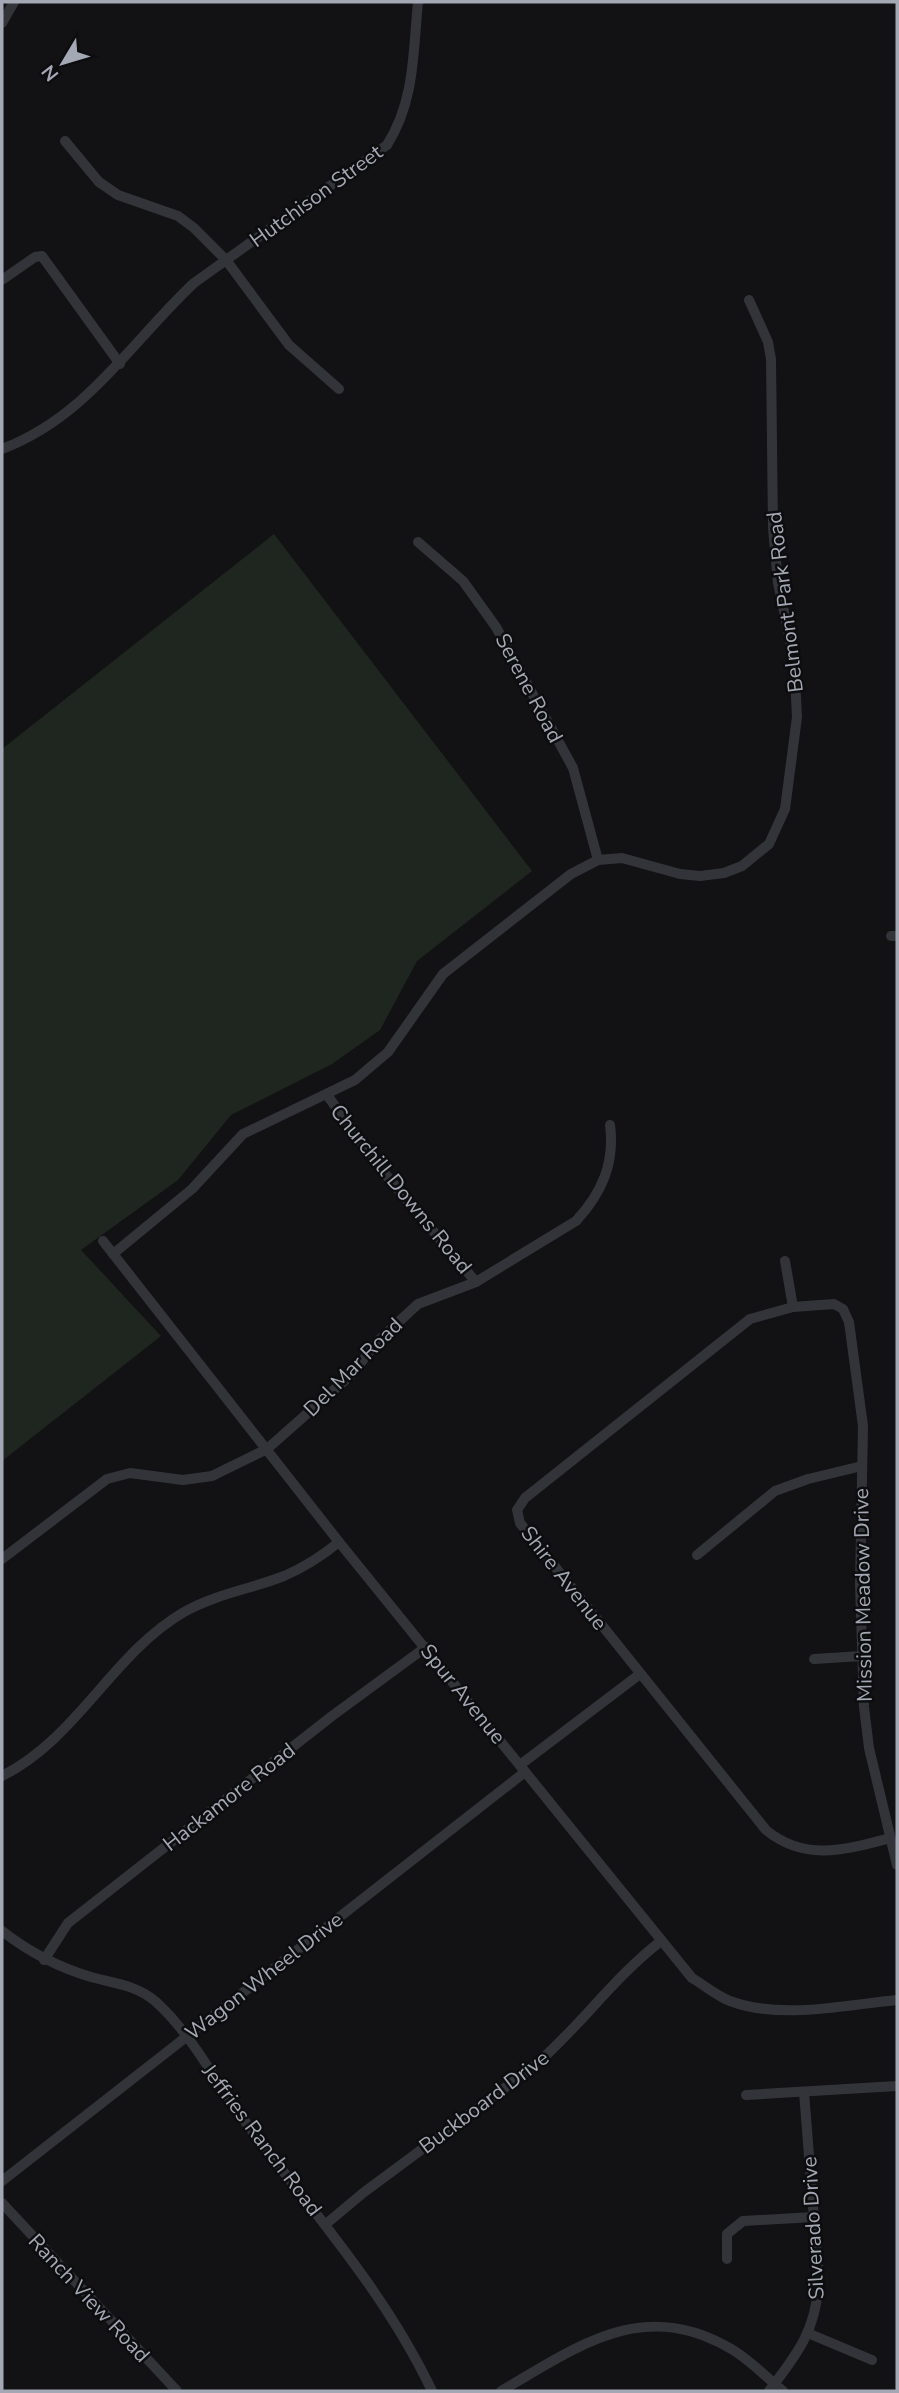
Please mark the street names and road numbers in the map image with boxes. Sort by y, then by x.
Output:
street label: Hutchison Street [244,138,389,254]
street label: Belmont Park Road [760,510,810,694]
street label: Serene Road [488,628,570,748]
street label: Churchill Downs Road [324,1098,478,1280]
street label: Del Mar Road [297,1311,409,1423]
street label: Mission Meadow Drive [847,1488,879,1702]
street label: Shire Avenue [514,1520,614,1636]
street label: Spur Avenue [414,1638,512,1750]
street label: Hackamore Road [157,1736,301,1858]
street label: Wagon Wheel Drive [179,1906,349,2046]
street label: Buckboard Drive [413,2044,555,2160]
street label: Jeffries Ranch Road [195,2057,328,2222]
street label: Silverado Drive [795,2156,831,2300]
street label: Ranch View Road [22,2228,156,2368]

